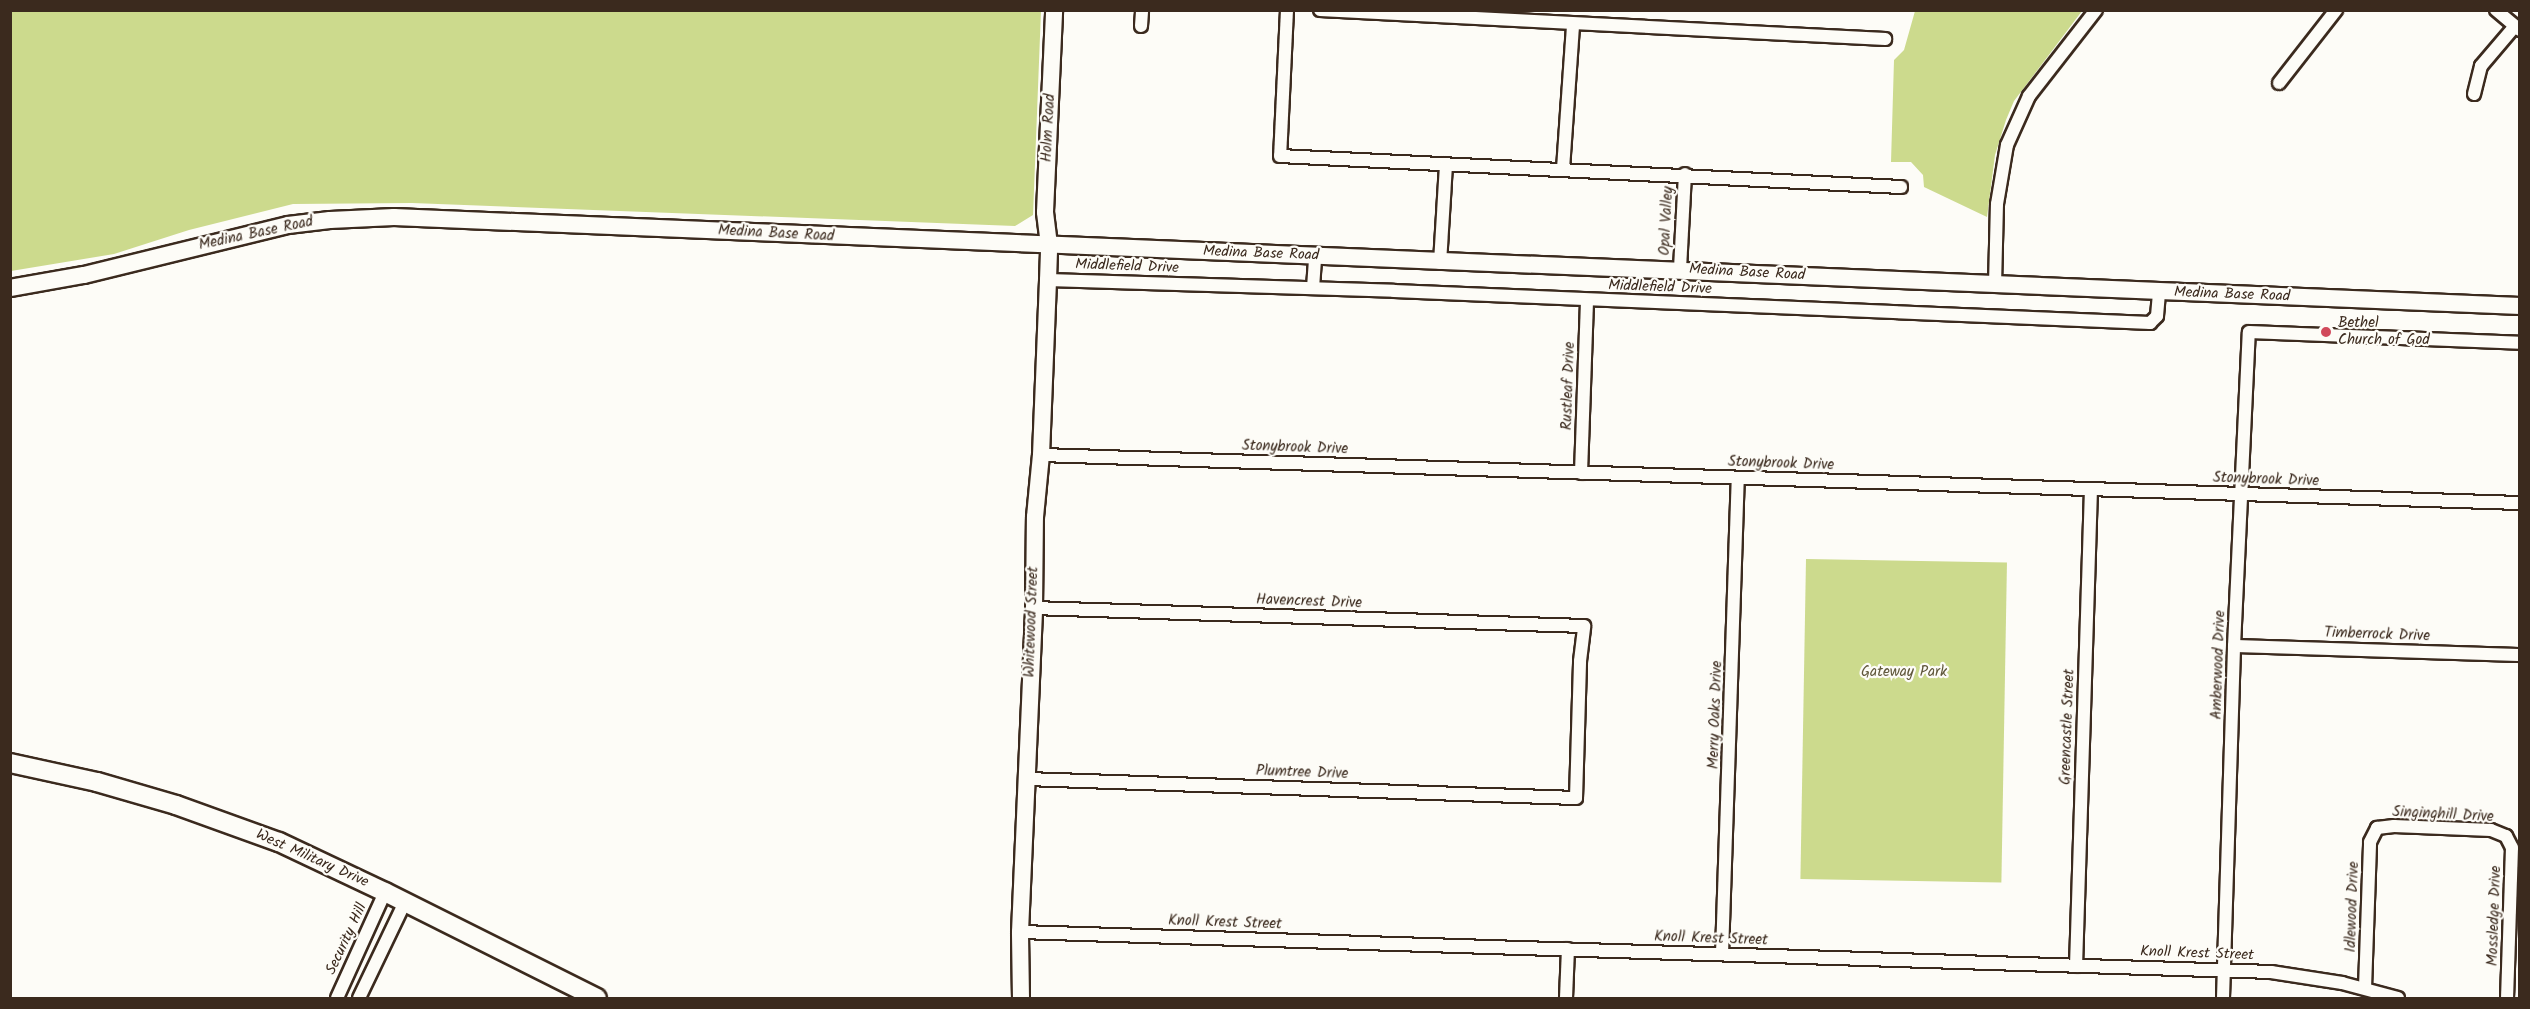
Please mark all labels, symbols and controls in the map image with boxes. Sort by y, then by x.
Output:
street label: Holm Road [1038,93,1060,163]
street label: Opal Valley [1656,186,1678,256]
street label: Medina Base Road [197,213,315,255]
street label: Medina Base Road [717,222,835,246]
street label: Medina Base Road [1202,243,1320,265]
street label: Middlefield Drive [1075,256,1179,278]
street label: Medina Base Road [1688,261,1806,285]
street label: Middlefield Drive [1608,277,1712,299]
street label: Medina Base Road [2173,284,2291,306]
place label: Bethel Church of God [2338,314,2430,349]
marker: Bethel Church of God [2319,325,2333,339]
street label: Rustleaf Drive [1558,341,1580,431]
street label: Stonybrook Drive [1242,437,1348,459]
street label: Stonybrook Drive [1728,453,1834,475]
street label: Stonybrook Drive [2213,469,2319,491]
street label: Whitewood Street [1021,566,1043,678]
street label: Havencrest Drive [1256,591,1362,613]
street label: Amberwood Drive [2208,610,2230,720]
street label: Timberrock Drive [2324,624,2430,646]
street label: Merry Oaks Drive [1705,660,1727,770]
park label: Gateway Park [1861,664,1947,682]
street label: Greencastle Street [2057,669,2079,785]
street label: Plumtree Drive [1255,762,1349,784]
street label: Singinghill Drive [2392,803,2494,827]
street label: West Military Drive [253,826,371,892]
street label: Idlewood Drive [2342,861,2364,953]
street label: Mossledge Drive [2484,865,2506,967]
street label: Security Hill [323,900,371,978]
street label: Knoll Krest Street [1168,912,1282,934]
street label: Knoll Krest Street [1654,928,1768,950]
street label: Knoll Krest Street [2140,943,2254,965]

